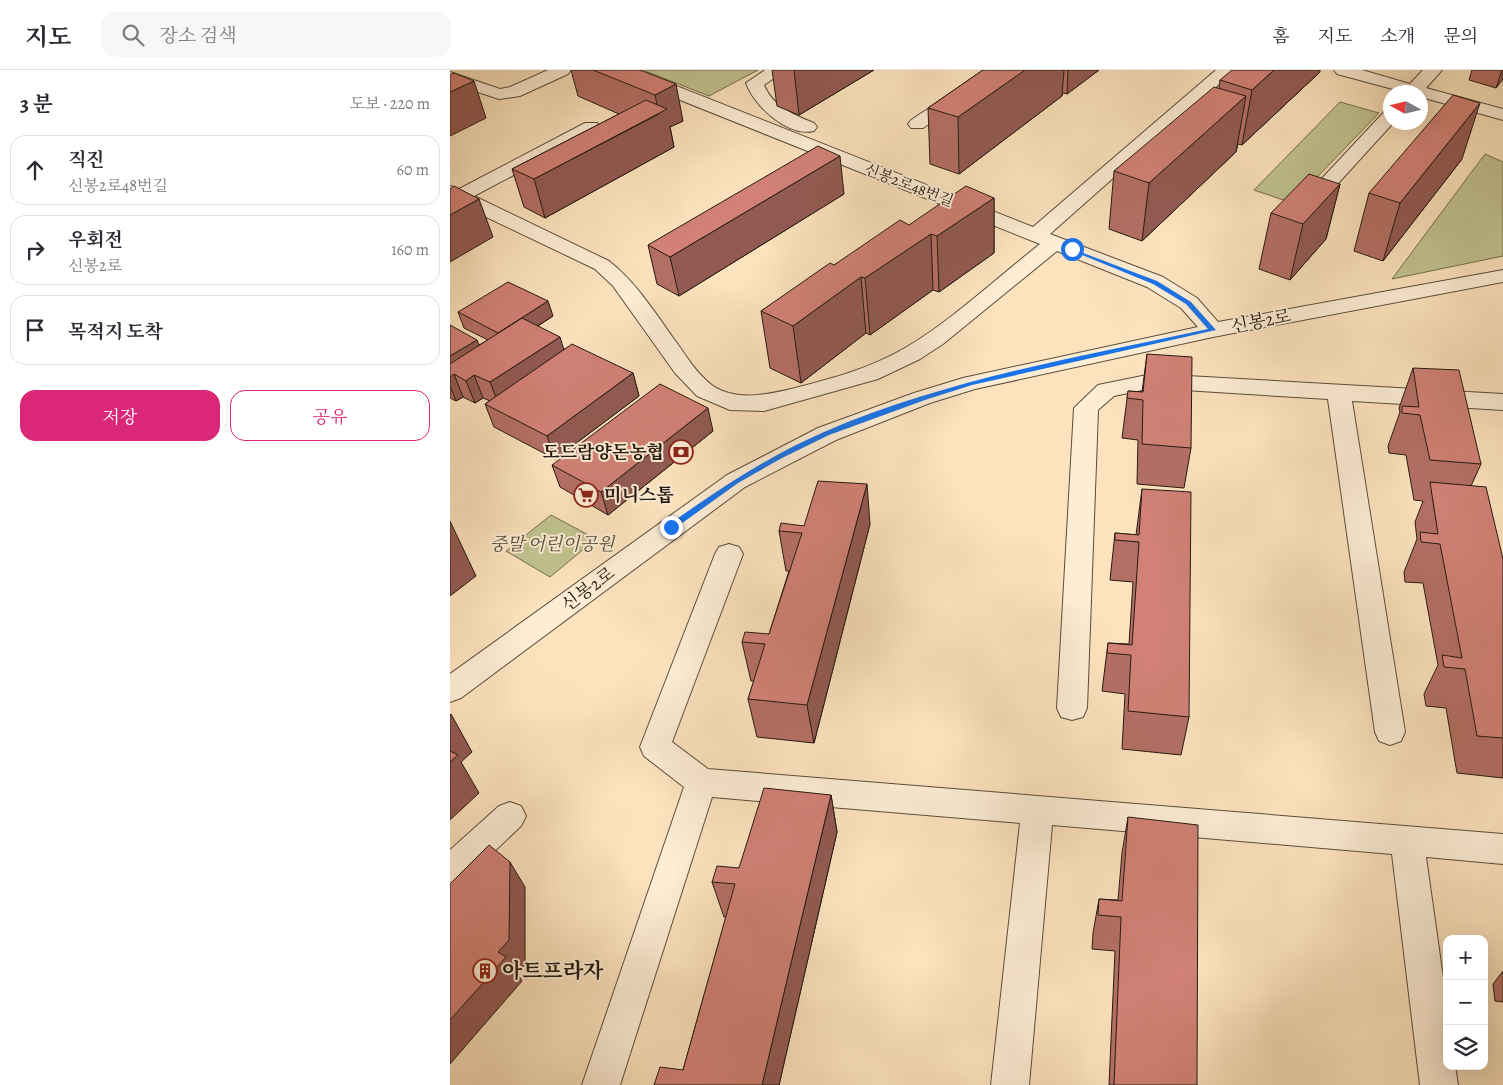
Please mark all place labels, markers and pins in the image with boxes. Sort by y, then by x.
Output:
bank icon: 도드람양돈농협 [668,439,694,465]
place label: 도드람양돈농협 [542,440,664,464]
supermarket icon: 미니스톱 [573,482,599,508]
place label: 미니스톱 [604,483,674,507]
place label: 아트프라자 [502,957,604,985]
building icon: 아트프라자 [472,958,498,984]

